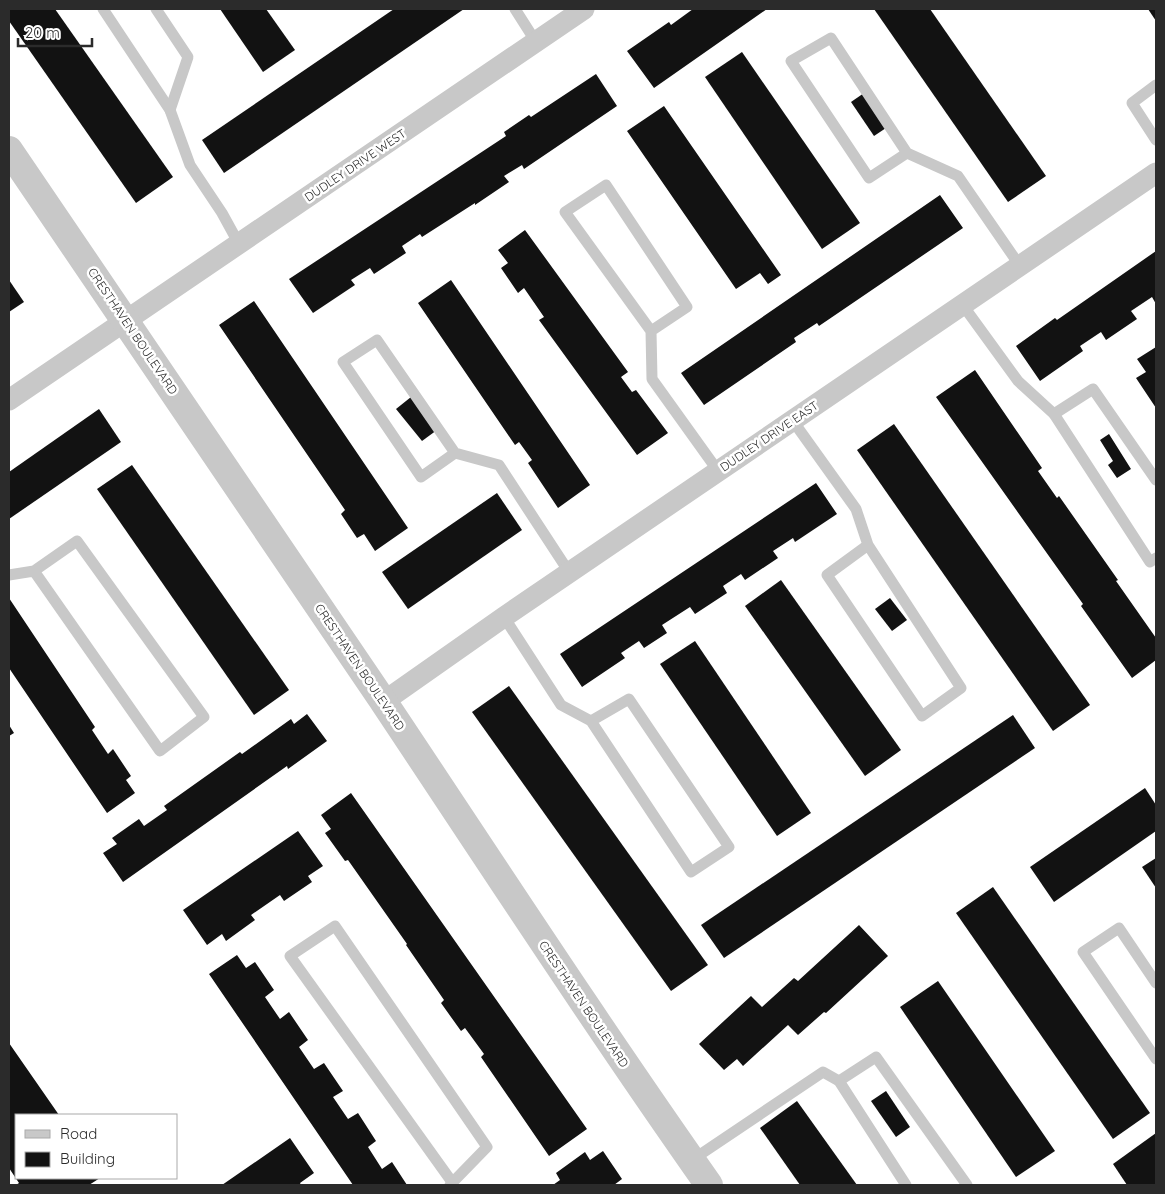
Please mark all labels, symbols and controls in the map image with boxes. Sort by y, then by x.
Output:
scale bar [18,15,91,47]
text: 20 m [25,23,60,42]
street label: DUDLEY DRIVE WEST [301,125,409,205]
street label: CRESTHAVEN BOULEVARD [85,265,181,397]
street label: DUDLEY DRIVE EAST [717,398,821,474]
street label: CRESTHAVEN BOULEVARD [312,601,408,733]
street label: CRESTHAVEN BOULEVARD [536,938,632,1070]
legend [15,1114,178,1179]
text: Road [60,1124,97,1143]
text: Building [60,1149,115,1168]

